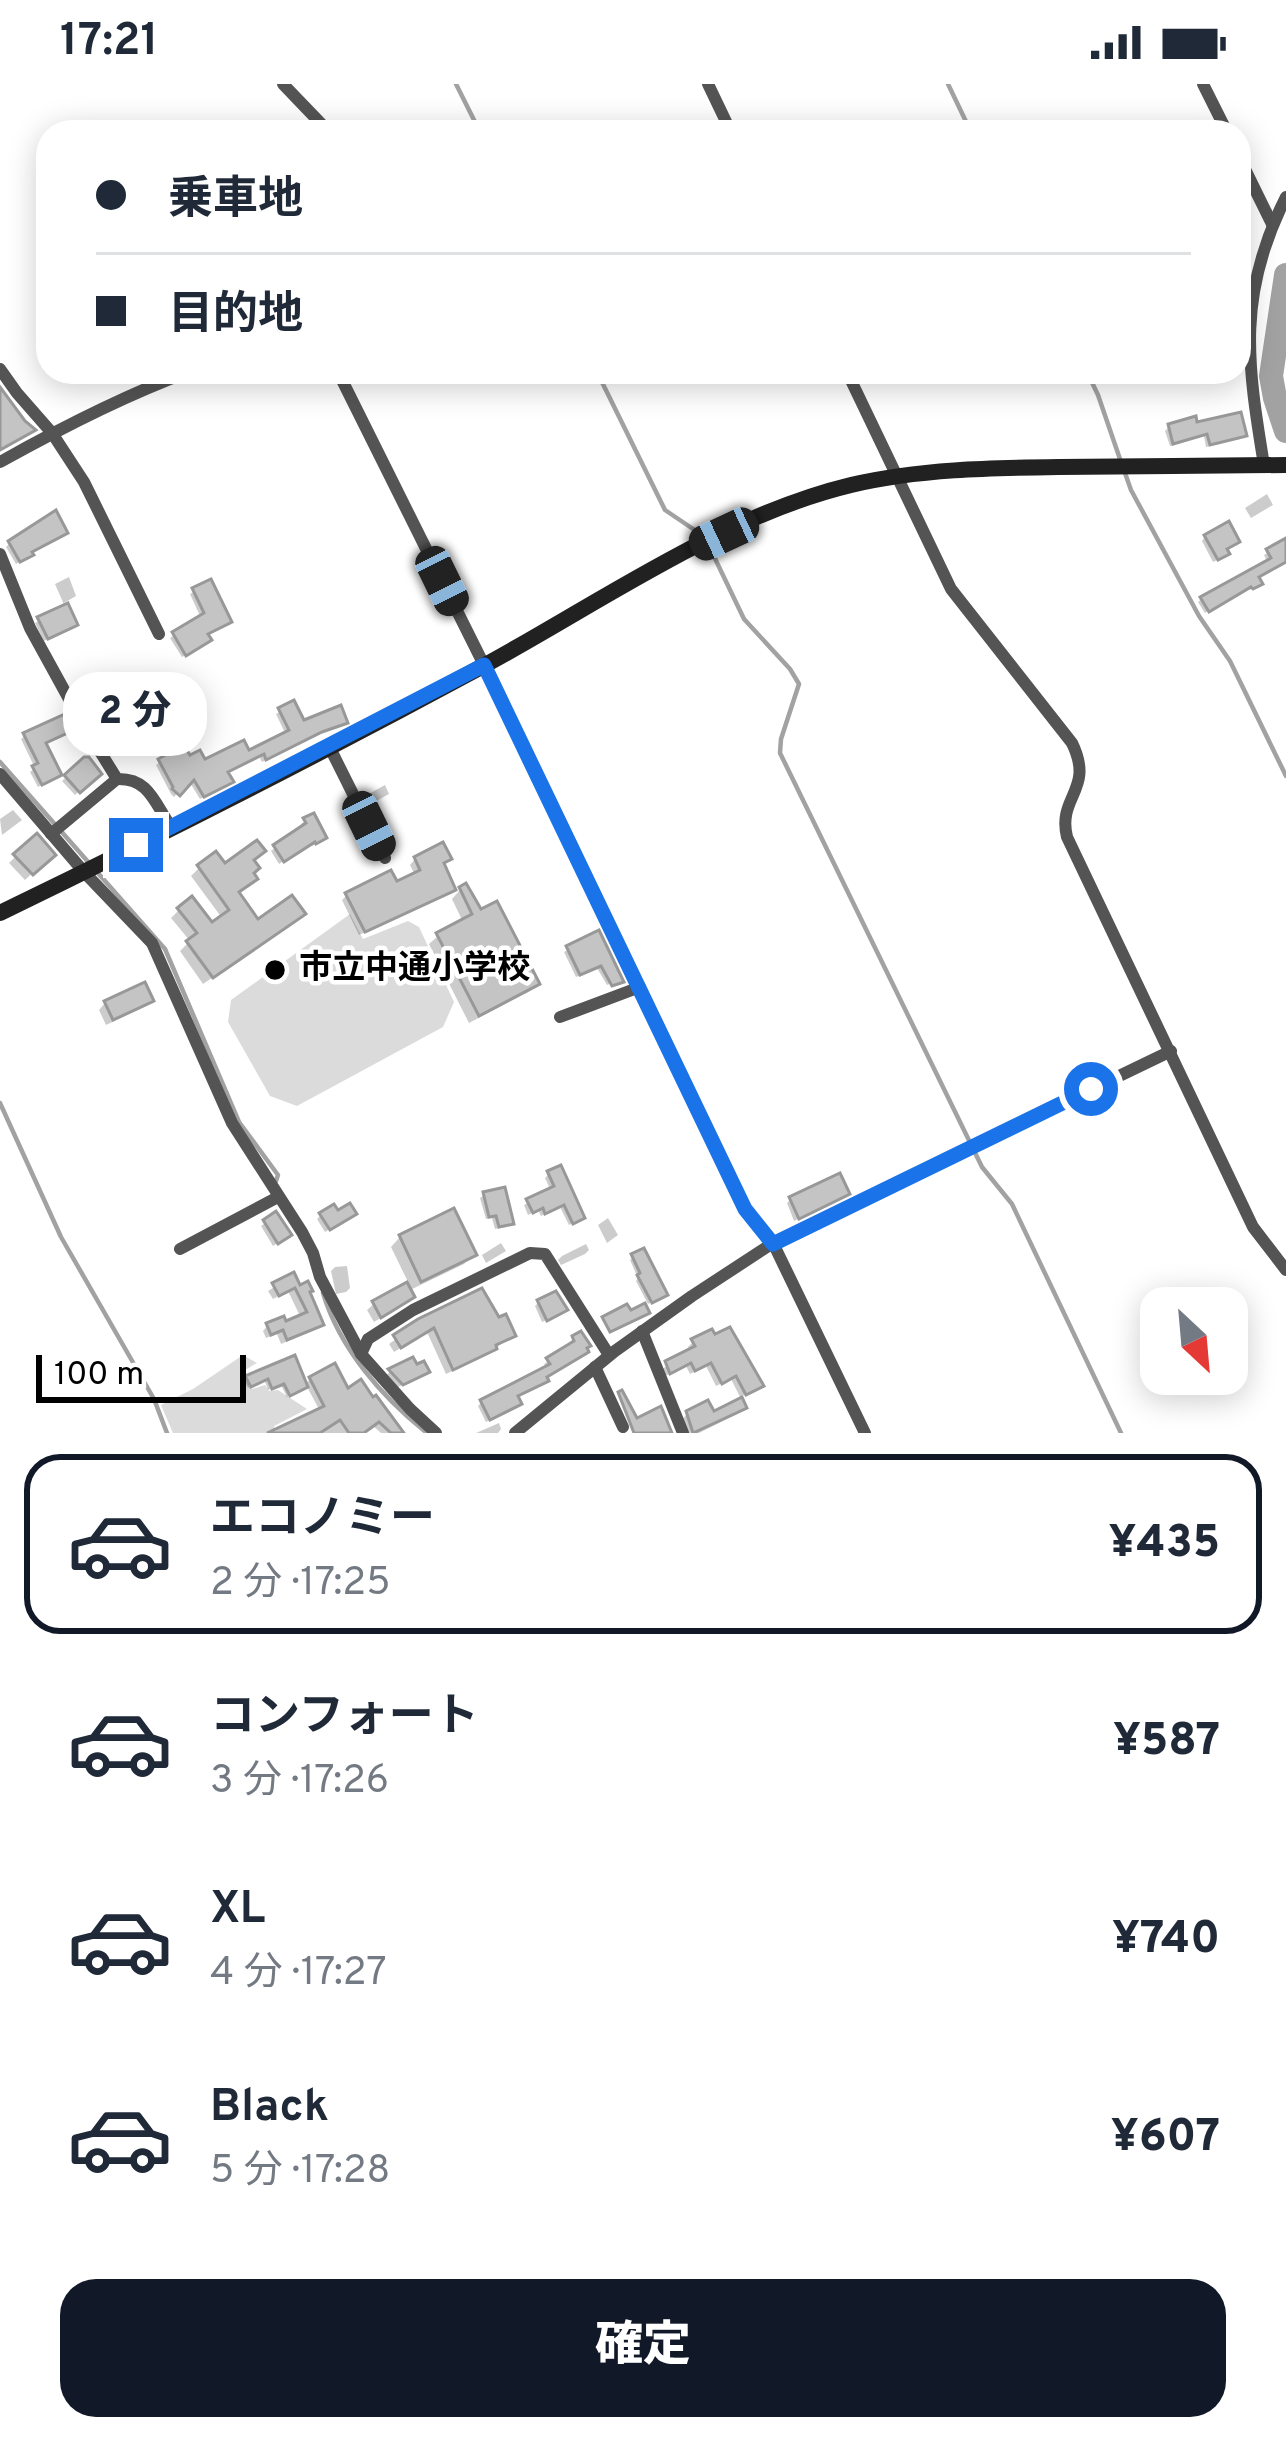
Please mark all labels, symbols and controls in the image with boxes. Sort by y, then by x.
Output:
text: 17:21 [60,14,159,71]
text: 乗車地 [168,173,303,230]
text: 目的地 [168,288,303,345]
car [684,502,764,566]
car [410,541,474,621]
callout: 2 分 [64,671,208,755]
text: 2 分 [99,689,171,738]
car [337,786,401,866]
route end [109,818,163,872]
place label: 市立中通小学校 [299,949,530,991]
marker: 市立中通小学校 [262,957,288,983]
route start [1064,1062,1118,1116]
north arrow [1140,1287,1248,1395]
map controls [1140,1287,1248,1395]
scale bar [36,1349,246,1402]
text: 100 m [54,1355,144,1397]
icon: car [66,1490,174,1598]
text: エコノミー [210,1492,435,1549]
text: ¥435 [1109,1516,1220,1573]
text: 2 分 · 17:25 [210,1560,390,1609]
icon: car [66,1688,174,1796]
text: コンフォート [210,1690,479,1747]
text: ¥587 [1113,1714,1220,1771]
text: 3 分 · 17:26 [210,1758,389,1807]
text: XL [210,1882,265,1939]
icon: car [66,1886,174,1994]
text: ¥740 [1112,1912,1220,1969]
text: 4 分 · 17:27 [210,1950,387,1999]
text: Black [210,2080,329,2137]
icon: car [66,2084,174,2192]
text: ¥607 [1111,2110,1220,2167]
text: 5 分 · 17:28 [210,2148,390,2197]
button: 確定 [60,2279,1226,2417]

